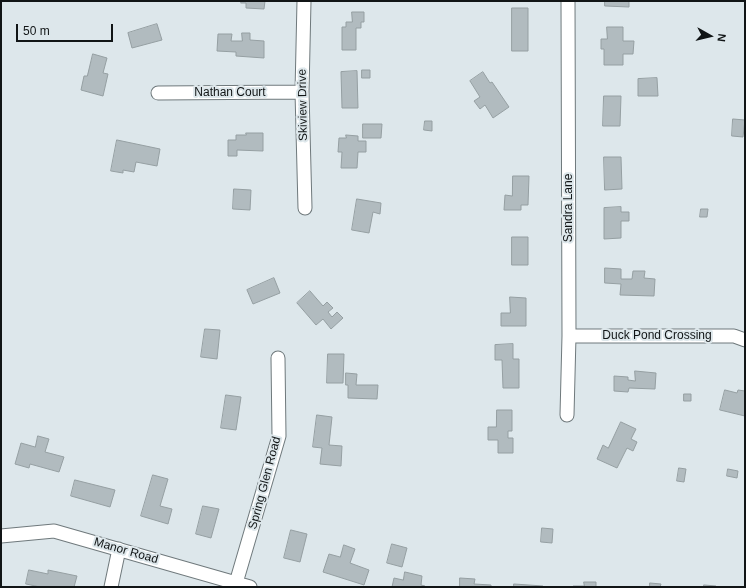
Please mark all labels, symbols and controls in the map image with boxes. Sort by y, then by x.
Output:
scale bar [18,16,115,42]
north arrow [690,16,730,56]
text: 50 m [23,24,50,38]
text: N [715,33,728,42]
street label: Skiview Drive [295,69,311,141]
street label: Nathan Court [194,86,266,100]
street label: Sandra Lane [562,174,576,242]
street label: Duck Pond Crossing [602,329,712,343]
street label: Spring Glen Road [246,435,284,531]
street label: Manor Road [92,535,160,567]

